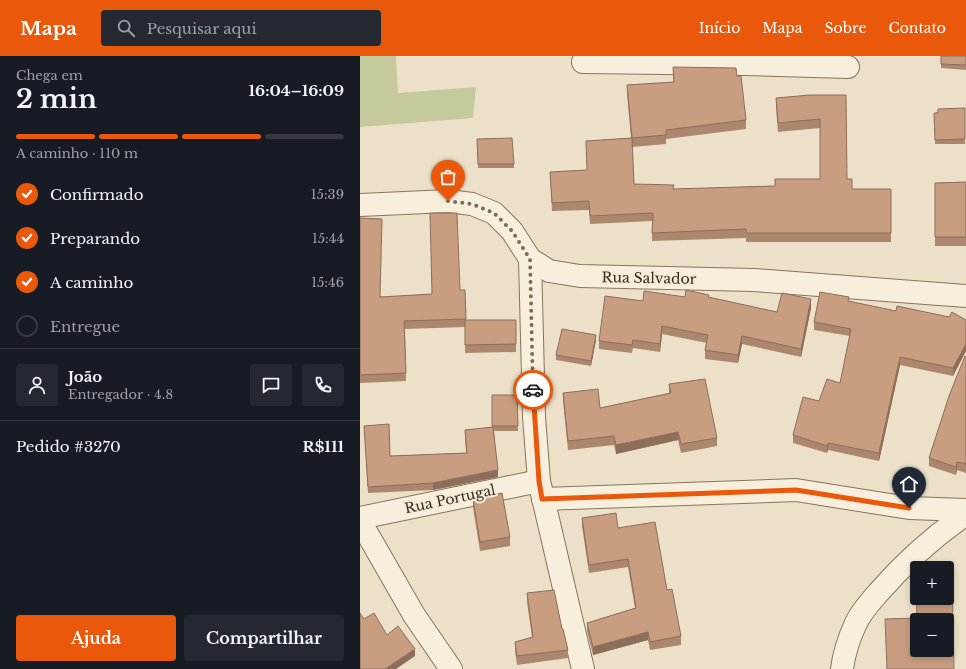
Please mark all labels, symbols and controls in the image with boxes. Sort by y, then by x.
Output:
search box [101,10,381,46]
text: Mapa [20,17,77,40]
icon: search [115,17,137,39]
text: Pesquisar aqui [147,19,257,38]
text: Início [699,19,740,37]
text: Mapa [762,19,803,37]
text: Sobre [825,19,866,37]
text: Contato [888,19,946,37]
text: Chega em [16,67,83,84]
text: 16:04–16:09 [249,81,344,100]
text: 2 min [16,83,97,115]
text: A caminho · 110 m [16,145,138,162]
pin [431,160,465,201]
icon: bag [437,166,459,188]
icon: check [16,183,38,205]
text: Confirmado [50,185,143,204]
text: 15:39 [311,186,344,203]
icon: check [16,227,38,249]
text: Preparando [50,229,140,248]
text: 15:44 [312,230,344,247]
street label: Rua Salvador [601,268,697,288]
icon: check [16,271,38,293]
text: A caminho [50,273,133,292]
text: 15:46 [311,274,344,291]
text: Entregue [50,317,120,336]
button: person [16,364,58,406]
button: chat [250,364,292,406]
button: phone [302,364,344,406]
text: João [68,367,102,386]
courier [513,370,553,410]
icon: car [522,379,544,401]
text: Entregador · 4.8 [68,386,173,403]
text: Pedido #3270 [16,437,121,456]
text: R$111 [302,437,344,456]
pin [892,467,926,508]
icon: home [898,473,920,495]
street label: Rua Portugal [403,480,498,517]
map controls [910,561,954,657]
button: + [910,561,954,605]
button: − [910,613,954,657]
button: Ajuda [16,615,176,661]
button: Compartilhar [184,615,344,661]

